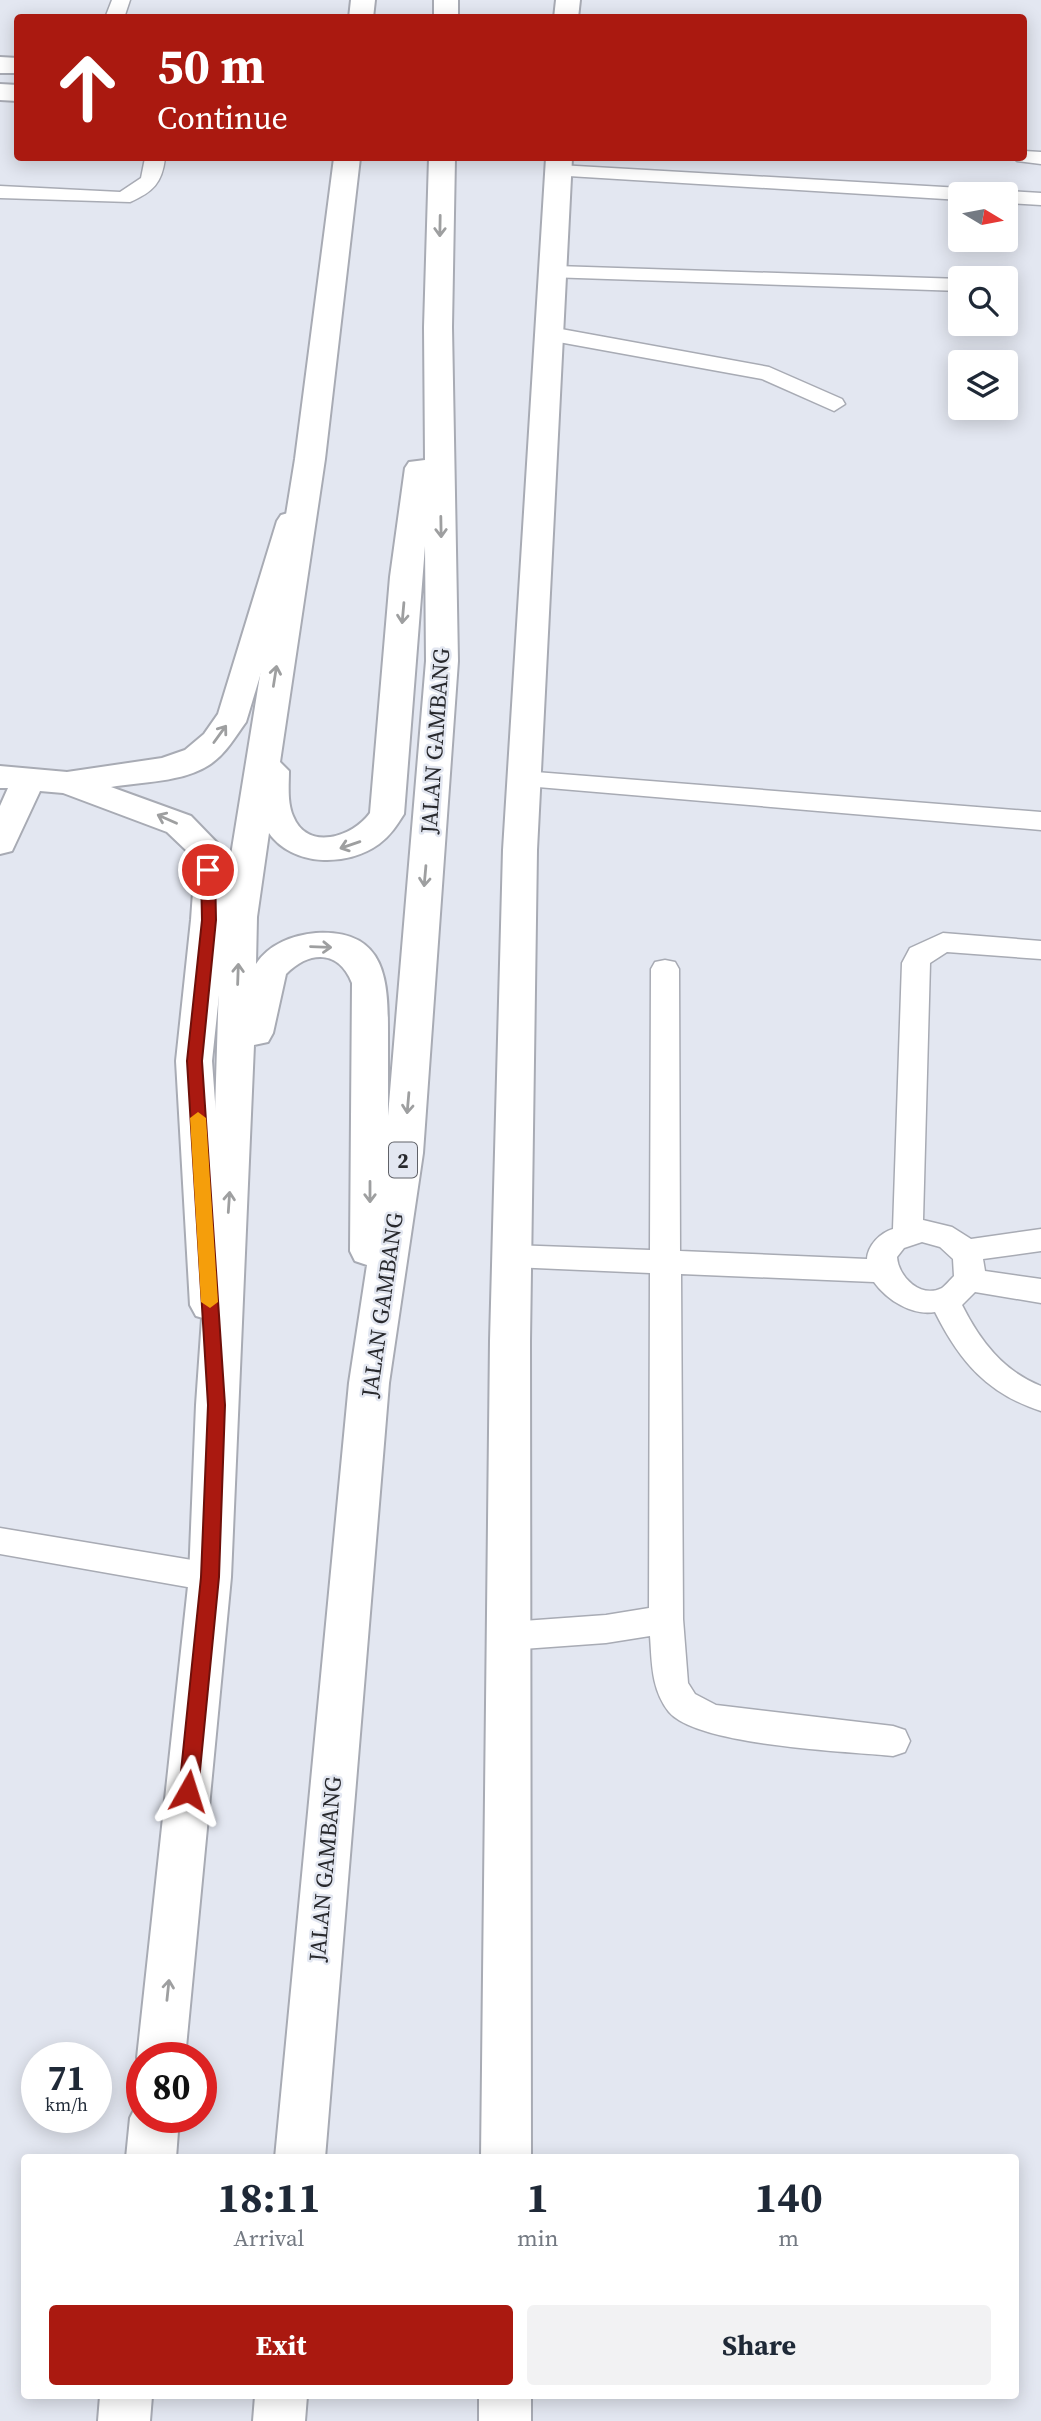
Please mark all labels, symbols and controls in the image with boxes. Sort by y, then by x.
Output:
text: 50 m [157,32,265,99]
icon: ahead [42,42,133,133]
text: Continue [157,96,288,140]
north arrow [948,182,1018,252]
map controls [948,182,1018,420]
one-way arrow [434,214,447,237]
button: search [948,266,1018,336]
button: layers [948,350,1018,420]
one-way arrow [434,515,447,538]
one-way arrow [396,602,409,624]
street label: JALAN GAMBANG [412,647,457,836]
one-way arrow [269,665,282,688]
one-way arrow [213,725,227,744]
one-way arrow [157,811,178,824]
pin [178,840,238,900]
one-way arrow [339,840,361,852]
icon: arrive [189,851,227,889]
one-way arrow [419,864,432,887]
one-way arrow [310,940,333,954]
one-way arrow [231,963,244,986]
one-way arrow [401,1091,414,1114]
road number: 2 [389,1142,417,1178]
one-way arrow [363,1181,376,1204]
one-way arrow [223,1191,236,1214]
street label: JALAN GAMBANG [353,1210,411,1400]
position arrow [151,1754,225,1828]
street label: JALAN GAMBANG [301,1775,349,1964]
one-way arrow [162,1979,175,2002]
speed limit sign: 80 [126,2042,217,2133]
text: 71 [48,2054,85,2102]
text: km/h [45,2092,88,2117]
text: 18:11 [217,2168,321,2226]
text: 1 [526,2168,549,2226]
text: 140 [755,2168,823,2226]
text: Arrival [233,2222,304,2254]
text: min [517,2222,558,2254]
text: m [778,2222,799,2254]
button: Exit [49,2305,513,2385]
button: Share [527,2305,991,2385]

